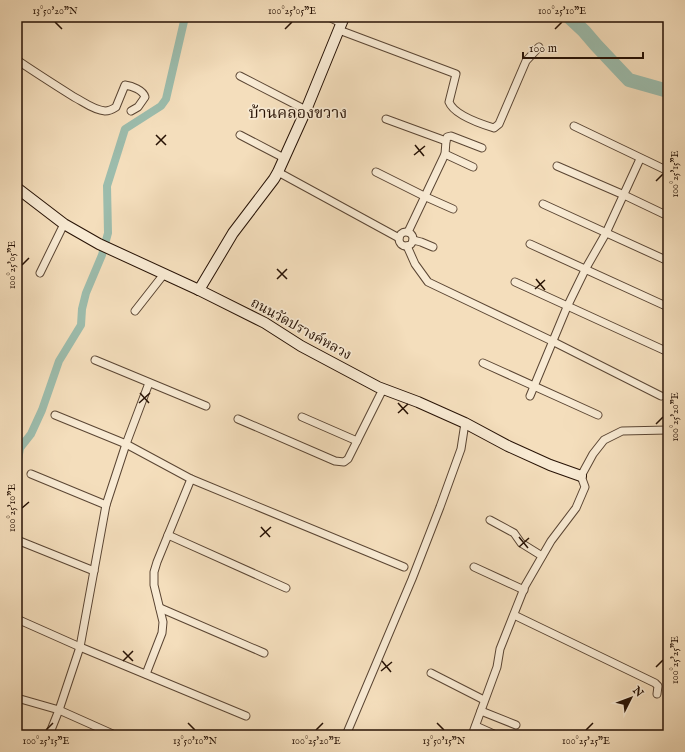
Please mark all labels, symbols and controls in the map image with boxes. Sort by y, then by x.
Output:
text: 13°50'20"N [32,5,78,18]
text: 100°25'05"E [268,5,316,18]
text: 100°25'10"E [538,5,586,18]
scale bar [523,34,643,60]
text: 100 m [529,41,557,56]
district label: บ้านคลองขวาง [249,104,347,124]
text: 100°25'15"E [669,150,682,197]
text: 100°25'05"E [6,241,19,289]
street label: ถนนวัดปรางค์หลวง [247,293,355,364]
text: 100°25'20"E [669,392,682,442]
text: 100°25'10"E [6,484,19,532]
text: 100°25'25"E [669,636,682,684]
north arrow [611,678,651,718]
text: N [629,683,646,701]
text: 100°25'15"E [23,735,70,748]
text: 13°50'10"N [173,735,217,748]
text: 100°25'20"E [291,735,341,748]
text: 13°50'15"N [423,735,466,748]
text: 100°25'25"E [562,735,610,748]

